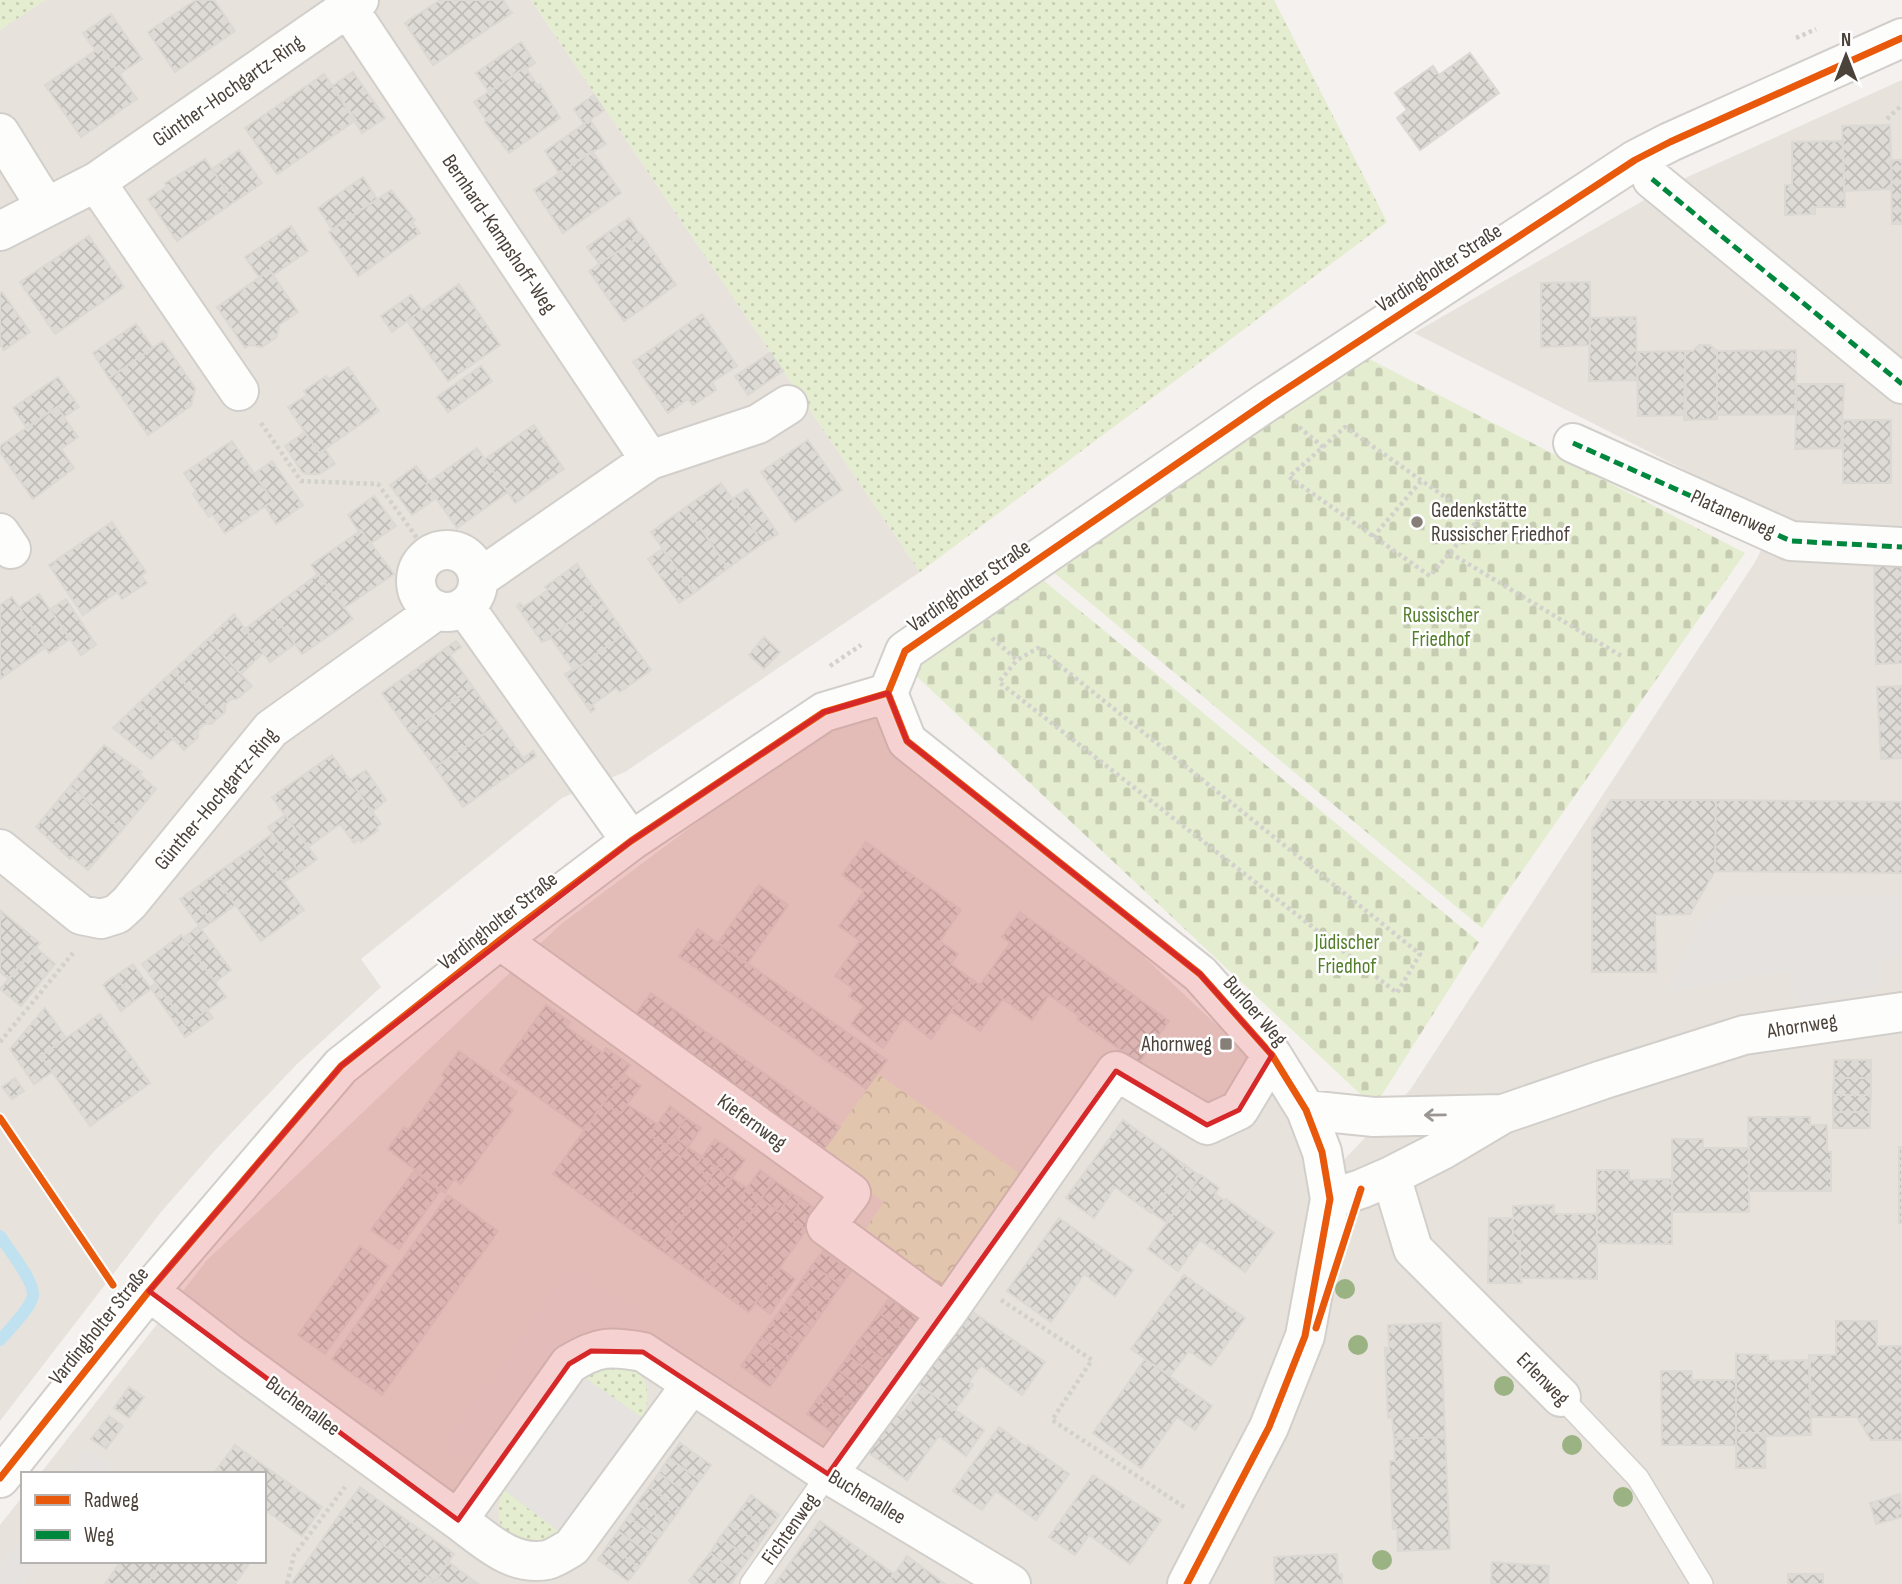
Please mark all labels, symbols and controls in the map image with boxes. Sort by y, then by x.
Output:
north arrow [1811,21,1881,91]
text: N [1841,29,1851,52]
street label: Günther-Hochgartz-Ring [148,30,308,152]
street label: Bernhard-Kampshoff-Weg [437,150,561,318]
street label: Vardingholter Straße [1372,218,1506,318]
street label: Platanenweg [1687,484,1779,544]
place label: Gedenkstätte Russischer Friedhof [1431,498,1571,547]
marker: Gedenkstätte Russischer Friedhof [1409,514,1425,530]
street label: Vardingholter Straße [903,534,1035,638]
park label: Russischer Friedhof [1403,603,1479,652]
street label: Günther-Hochgartz-Ring [149,723,283,875]
street label: Vardingholter Straße [433,867,563,975]
park label: Jüdischer Friedhof [1313,930,1380,979]
street label: Burloer Weg [1218,971,1292,1051]
street label: Ahornweg [1764,1008,1839,1044]
place label: Ahornweg [1141,1032,1212,1057]
marker: Ahornweg [1218,1036,1234,1052]
street label: Kiefernweg [712,1089,792,1155]
one-way arrow [1424,1109,1447,1122]
street label: Vardingholter Straße [44,1262,154,1390]
street label: Erlenweg [1511,1347,1575,1411]
street label: Buchenallee [261,1371,345,1441]
street label: Buchenallee [824,1464,910,1530]
legend [21,1472,266,1563]
text: Radweg [84,1488,139,1513]
street label: Fichtenweg [756,1488,824,1570]
text: Weg [84,1523,114,1548]

